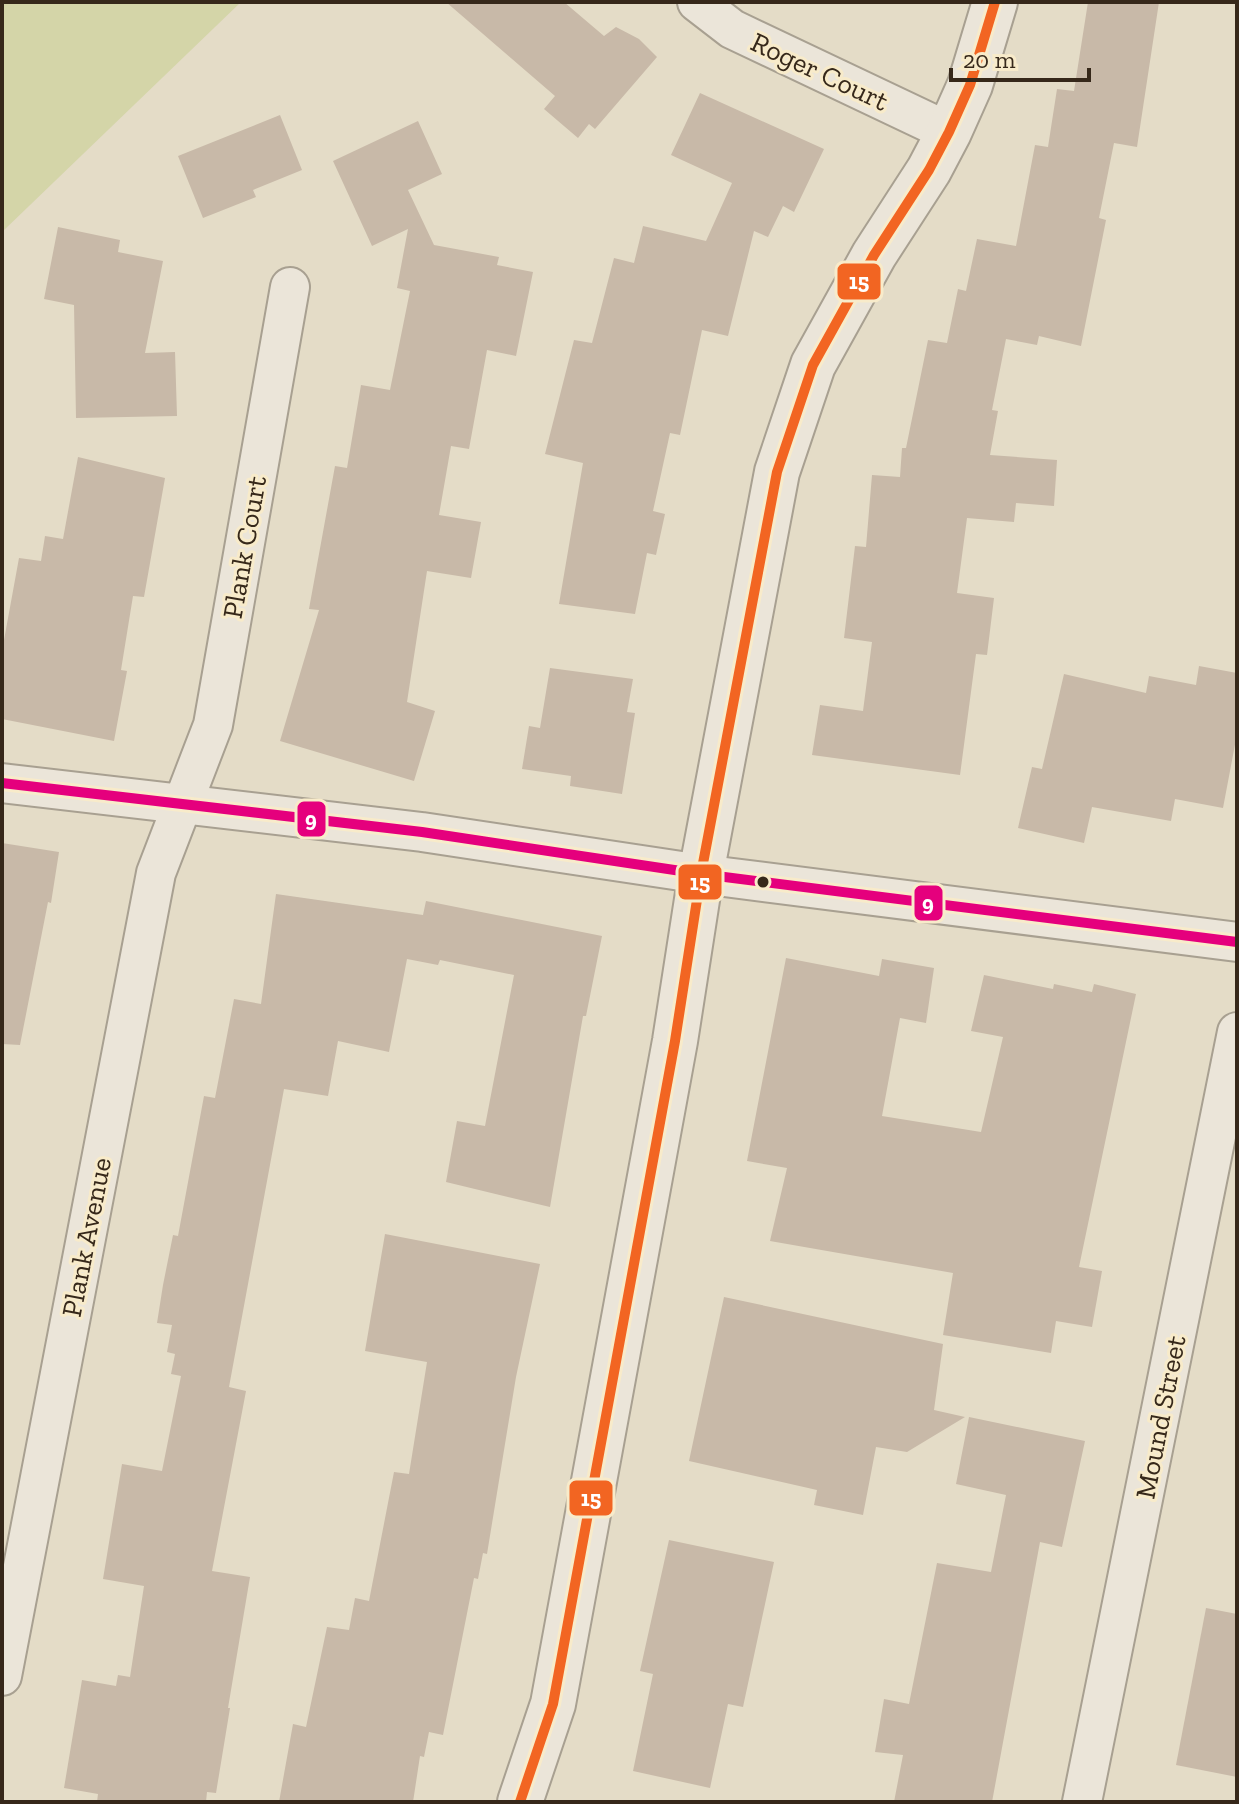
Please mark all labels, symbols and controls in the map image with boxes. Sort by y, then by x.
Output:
street label: Roger Court [746,25,894,118]
scale bar [951,32,1089,82]
text: 20 m [963,45,1016,74]
line badge: 15 [836,262,882,301]
text: 15 [849,268,869,295]
street label: Plank Court [216,473,273,621]
line badge: 9 [296,800,327,838]
text: 9 [305,806,317,833]
line badge: 15 [677,863,723,901]
text: 15 [690,869,710,896]
unlabelled marker [755,874,771,890]
line badge: 9 [913,884,944,922]
text: 9 [922,890,934,917]
street label: Plank Avenue [55,1154,118,1320]
street label: Mound Street [1128,1332,1193,1502]
line badge: 15 [568,1479,614,1517]
text: 15 [581,1485,601,1512]

